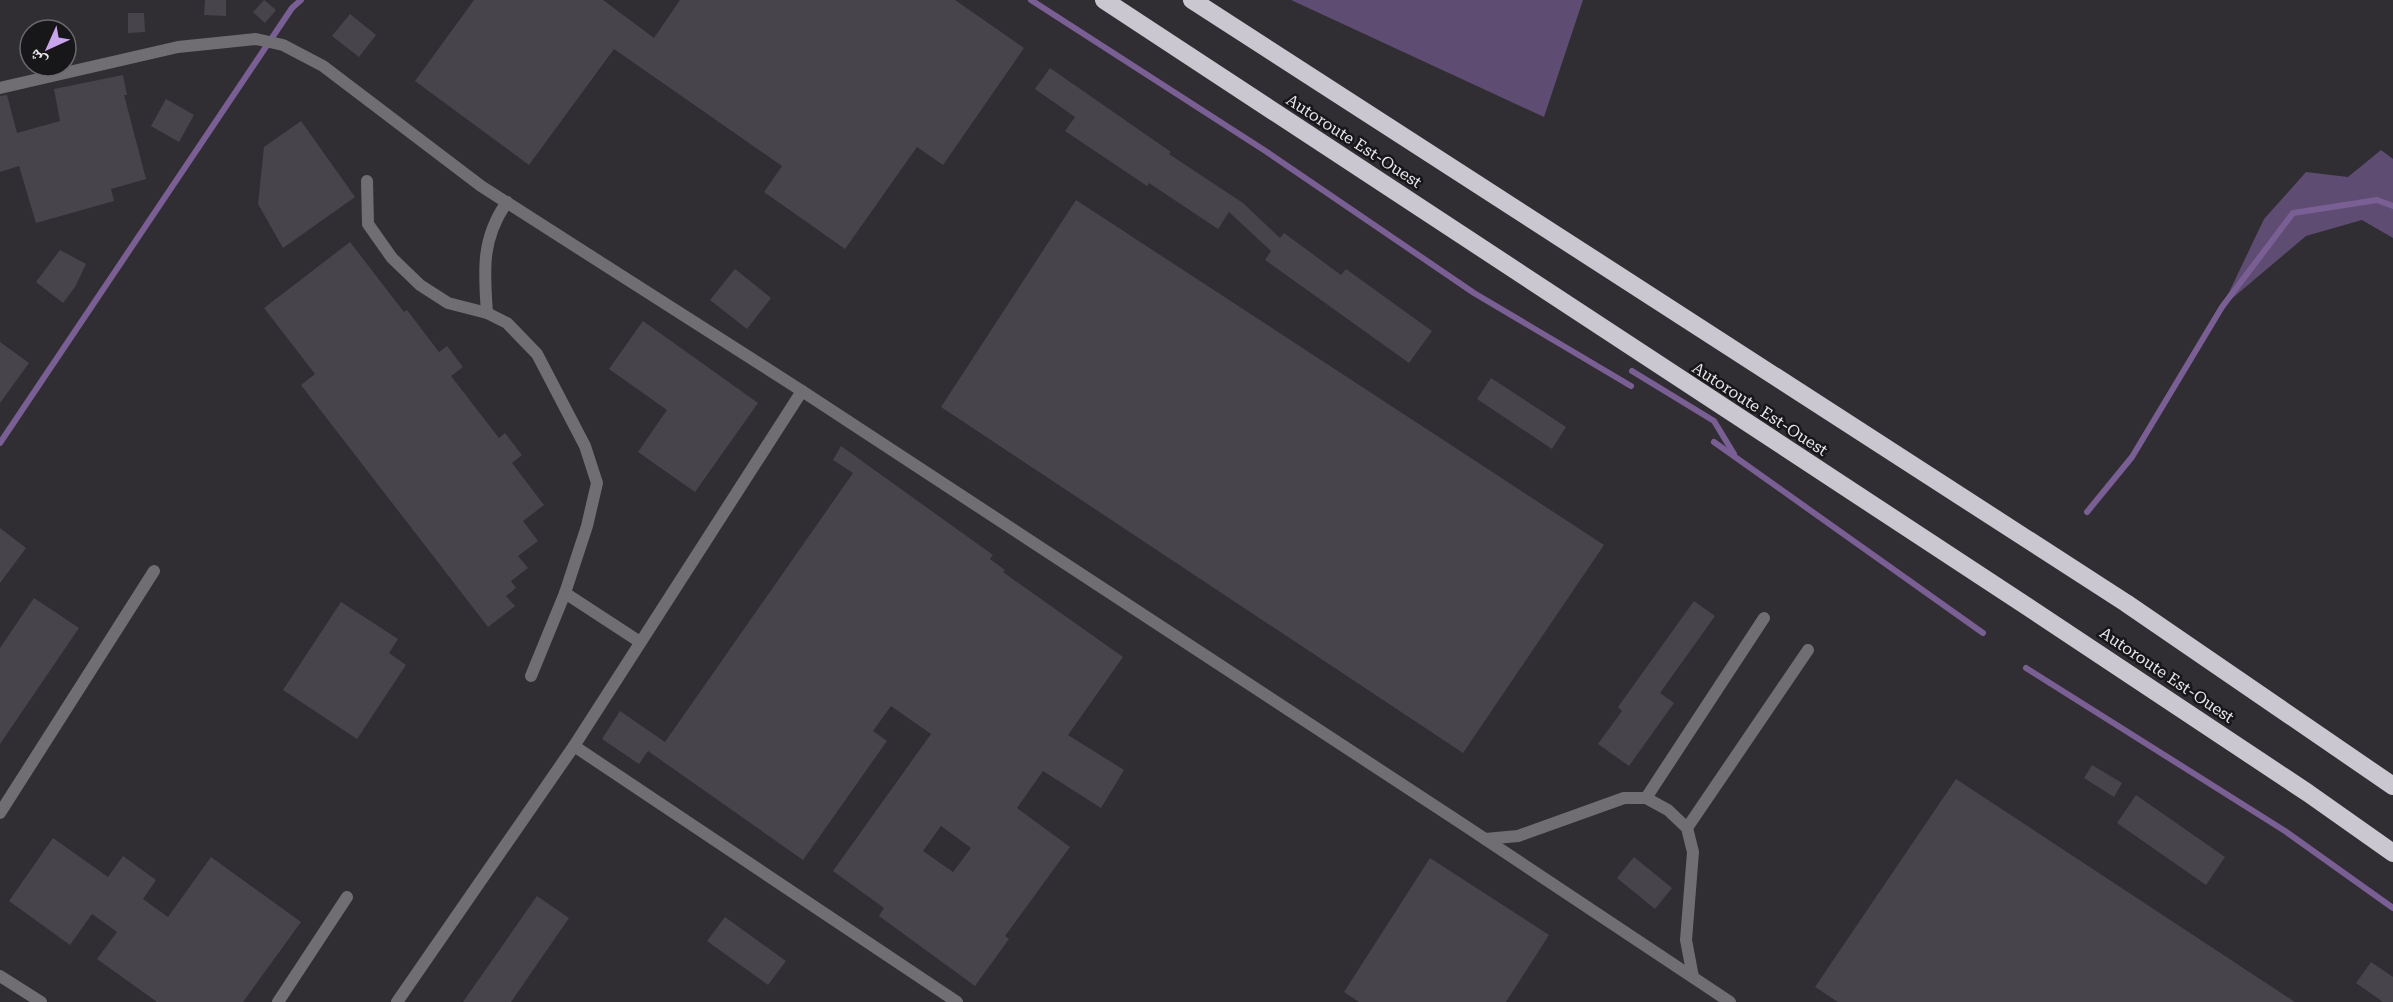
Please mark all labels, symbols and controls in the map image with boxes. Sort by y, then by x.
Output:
north arrow [18,18,78,78]
text: ش [25,46,50,71]
street label: Autoroute Est-Ouest [1283,90,1425,192]
street label: Autoroute Est-Ouest [1689,358,1831,460]
street label: Autoroute Est-Ouest [2096,623,2238,727]

